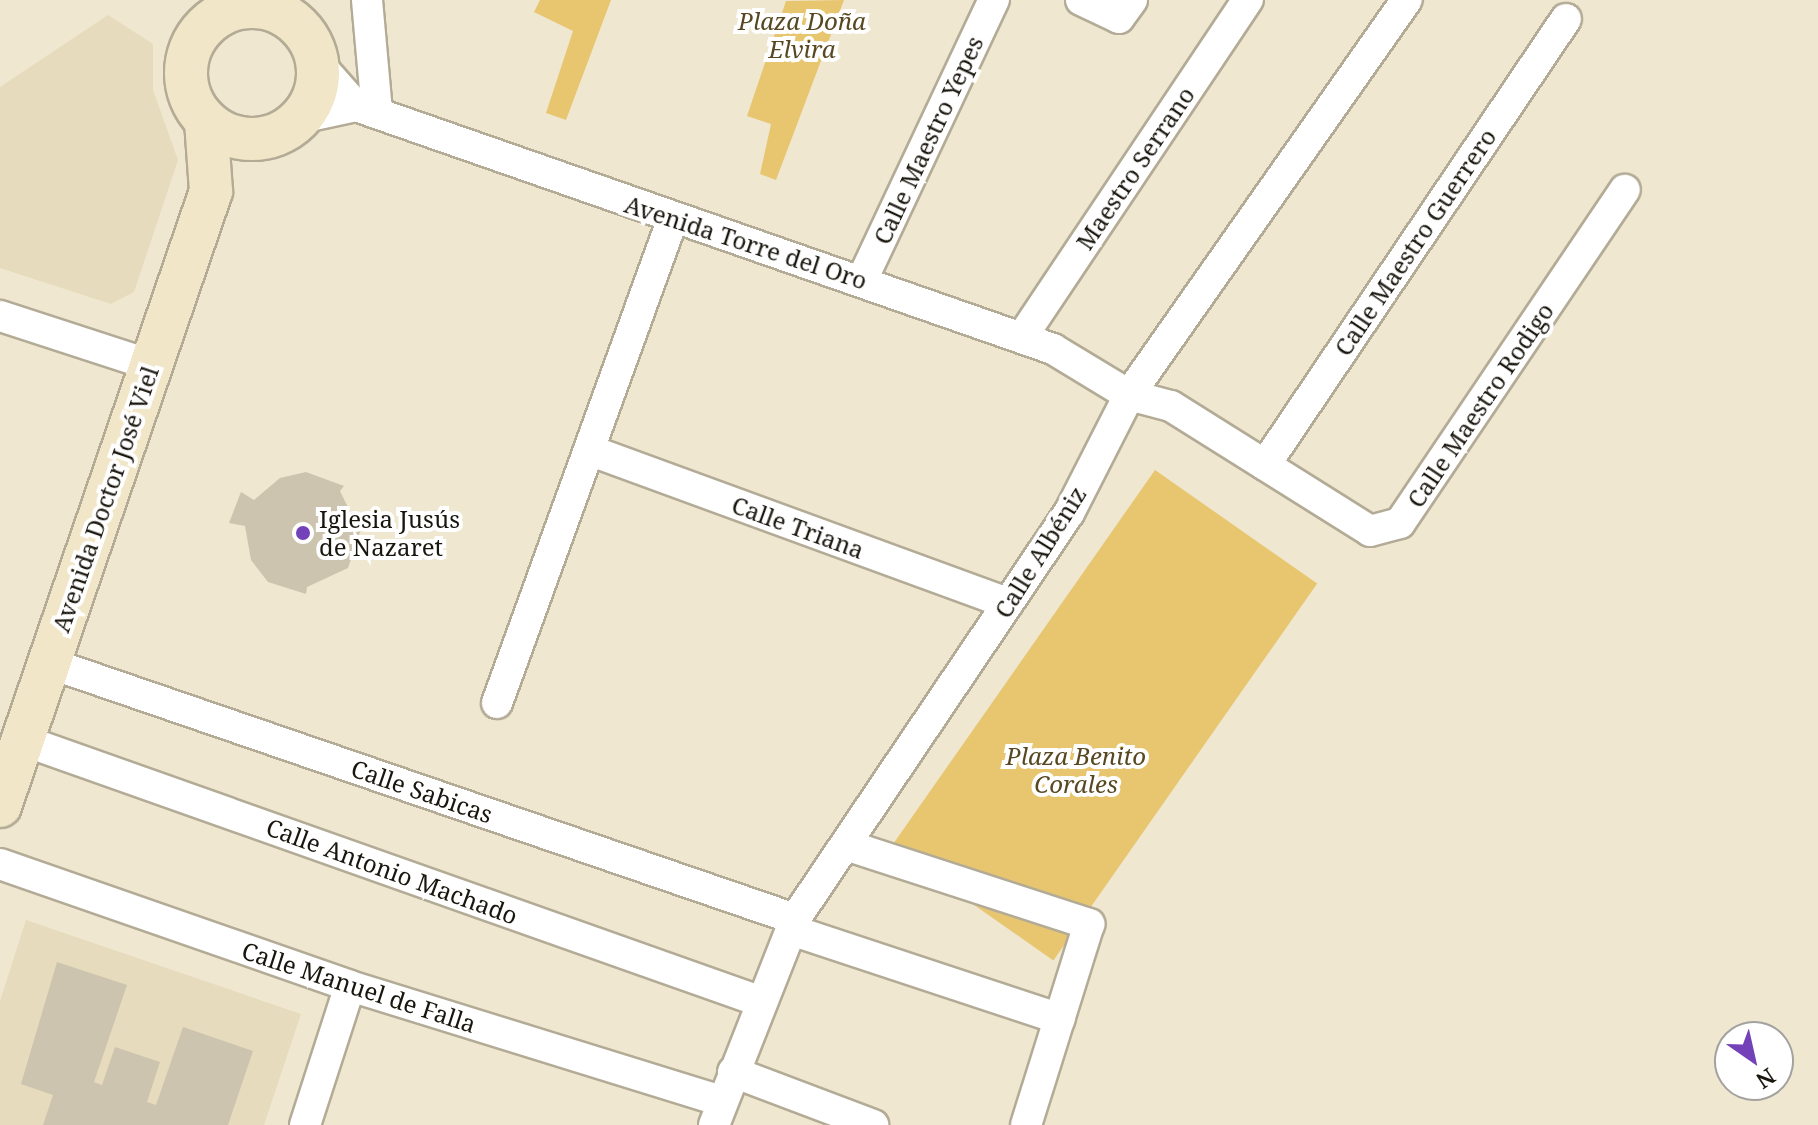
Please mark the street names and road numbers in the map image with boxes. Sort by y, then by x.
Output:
street label: Calle Maestro Yepes [867,31,989,249]
street label: Maestro Serrano [1070,81,1200,255]
street label: Calle Maestro Guerrero [1328,123,1502,361]
street label: Avenida Torre del Oro [621,189,871,295]
street label: Calle Maestro Rodigo [1401,297,1559,513]
street label: Avenida Doctor José Viel [46,362,164,636]
street label: Calle Albéniz [988,481,1092,623]
street label: Calle Triana [728,490,868,564]
street label: Calle Sabicas [348,753,496,829]
street label: Calle Antonio Machado [262,812,522,930]
street label: Calle Manuel de Falla [238,936,480,1038]

